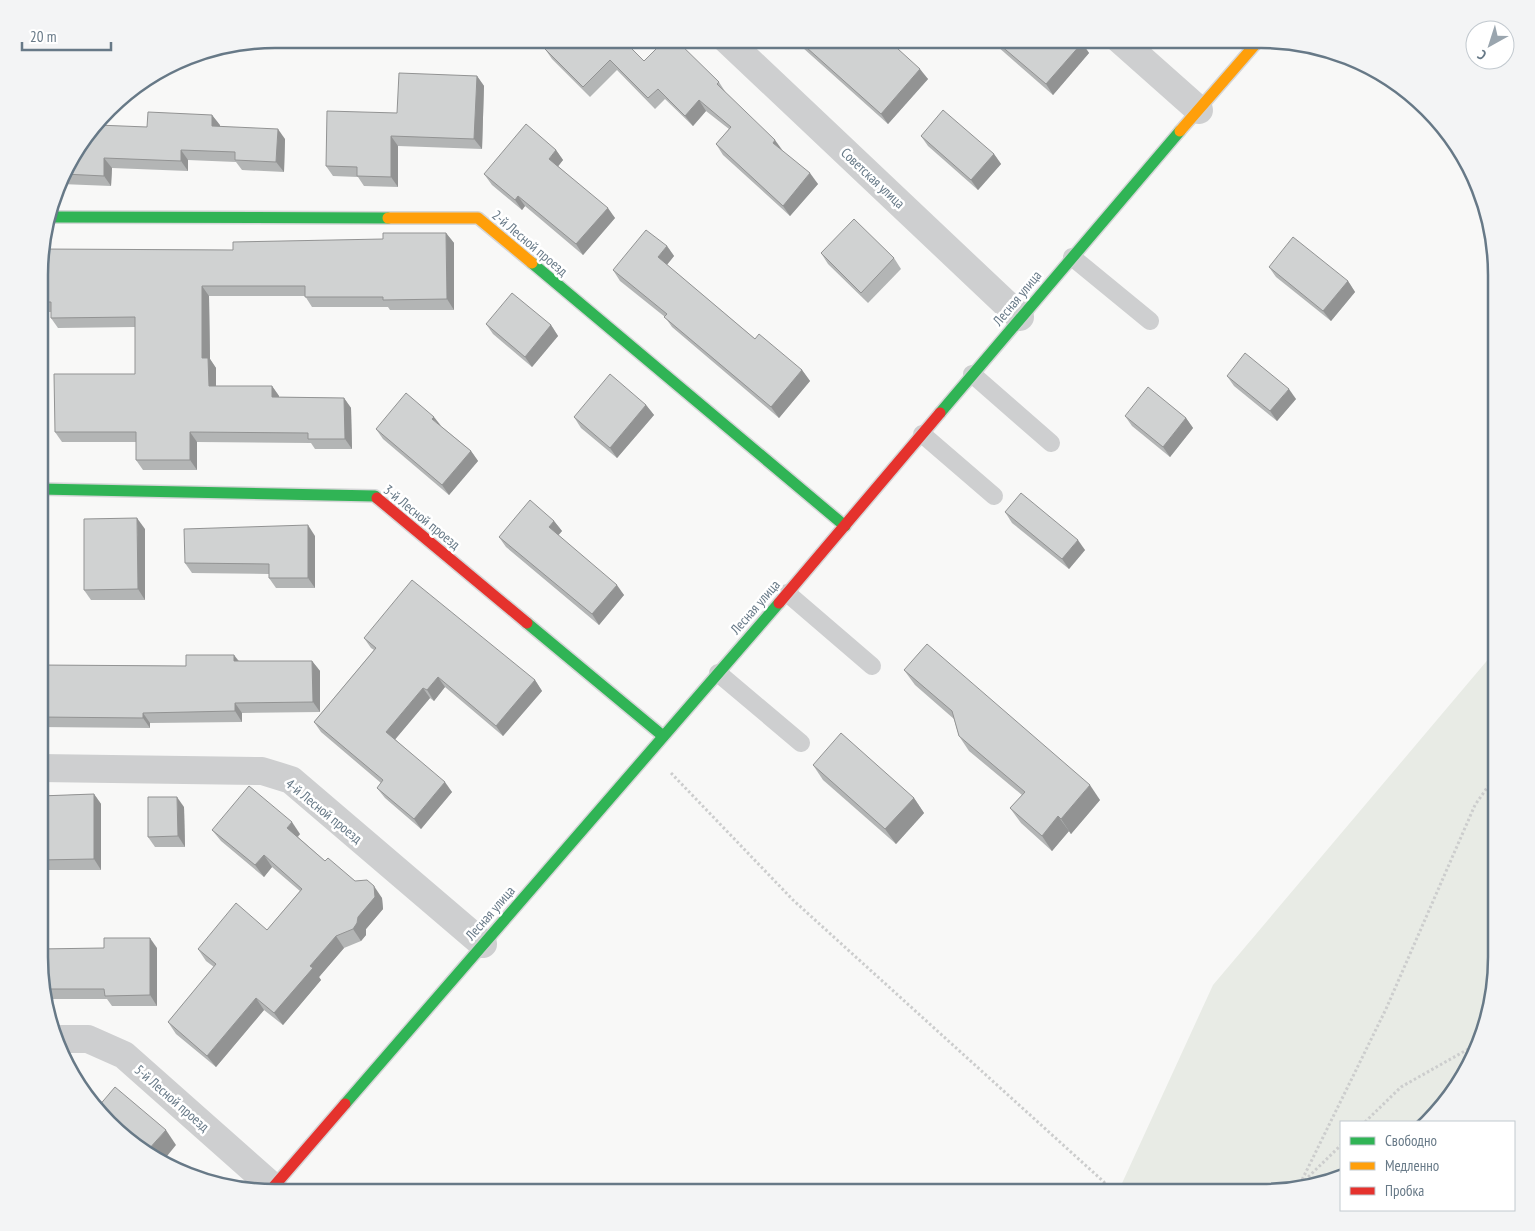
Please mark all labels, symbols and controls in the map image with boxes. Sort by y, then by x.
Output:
scale bar [22,20,111,52]
north arrow [1465,20,1515,70]
text: 20 m [30,27,56,46]
text: С [1473,46,1490,64]
street label: Советская улица [837,144,909,212]
street label: 2-й Лесной проезд [488,206,572,280]
street label: Лесная улица [988,267,1045,330]
street label: 3-й Лесной проезд [380,481,464,553]
street label: Лесная улица [726,576,784,639]
street label: 4-й Лесной проезд [282,775,366,847]
street label: Лесная улица [461,882,519,945]
street label: 5-й Лесной проезд [131,1061,213,1135]
legend [1340,1121,1515,1211]
text: Свободно [1385,1131,1437,1150]
text: Медленно [1385,1156,1439,1175]
text: Пробка [1385,1181,1424,1200]

